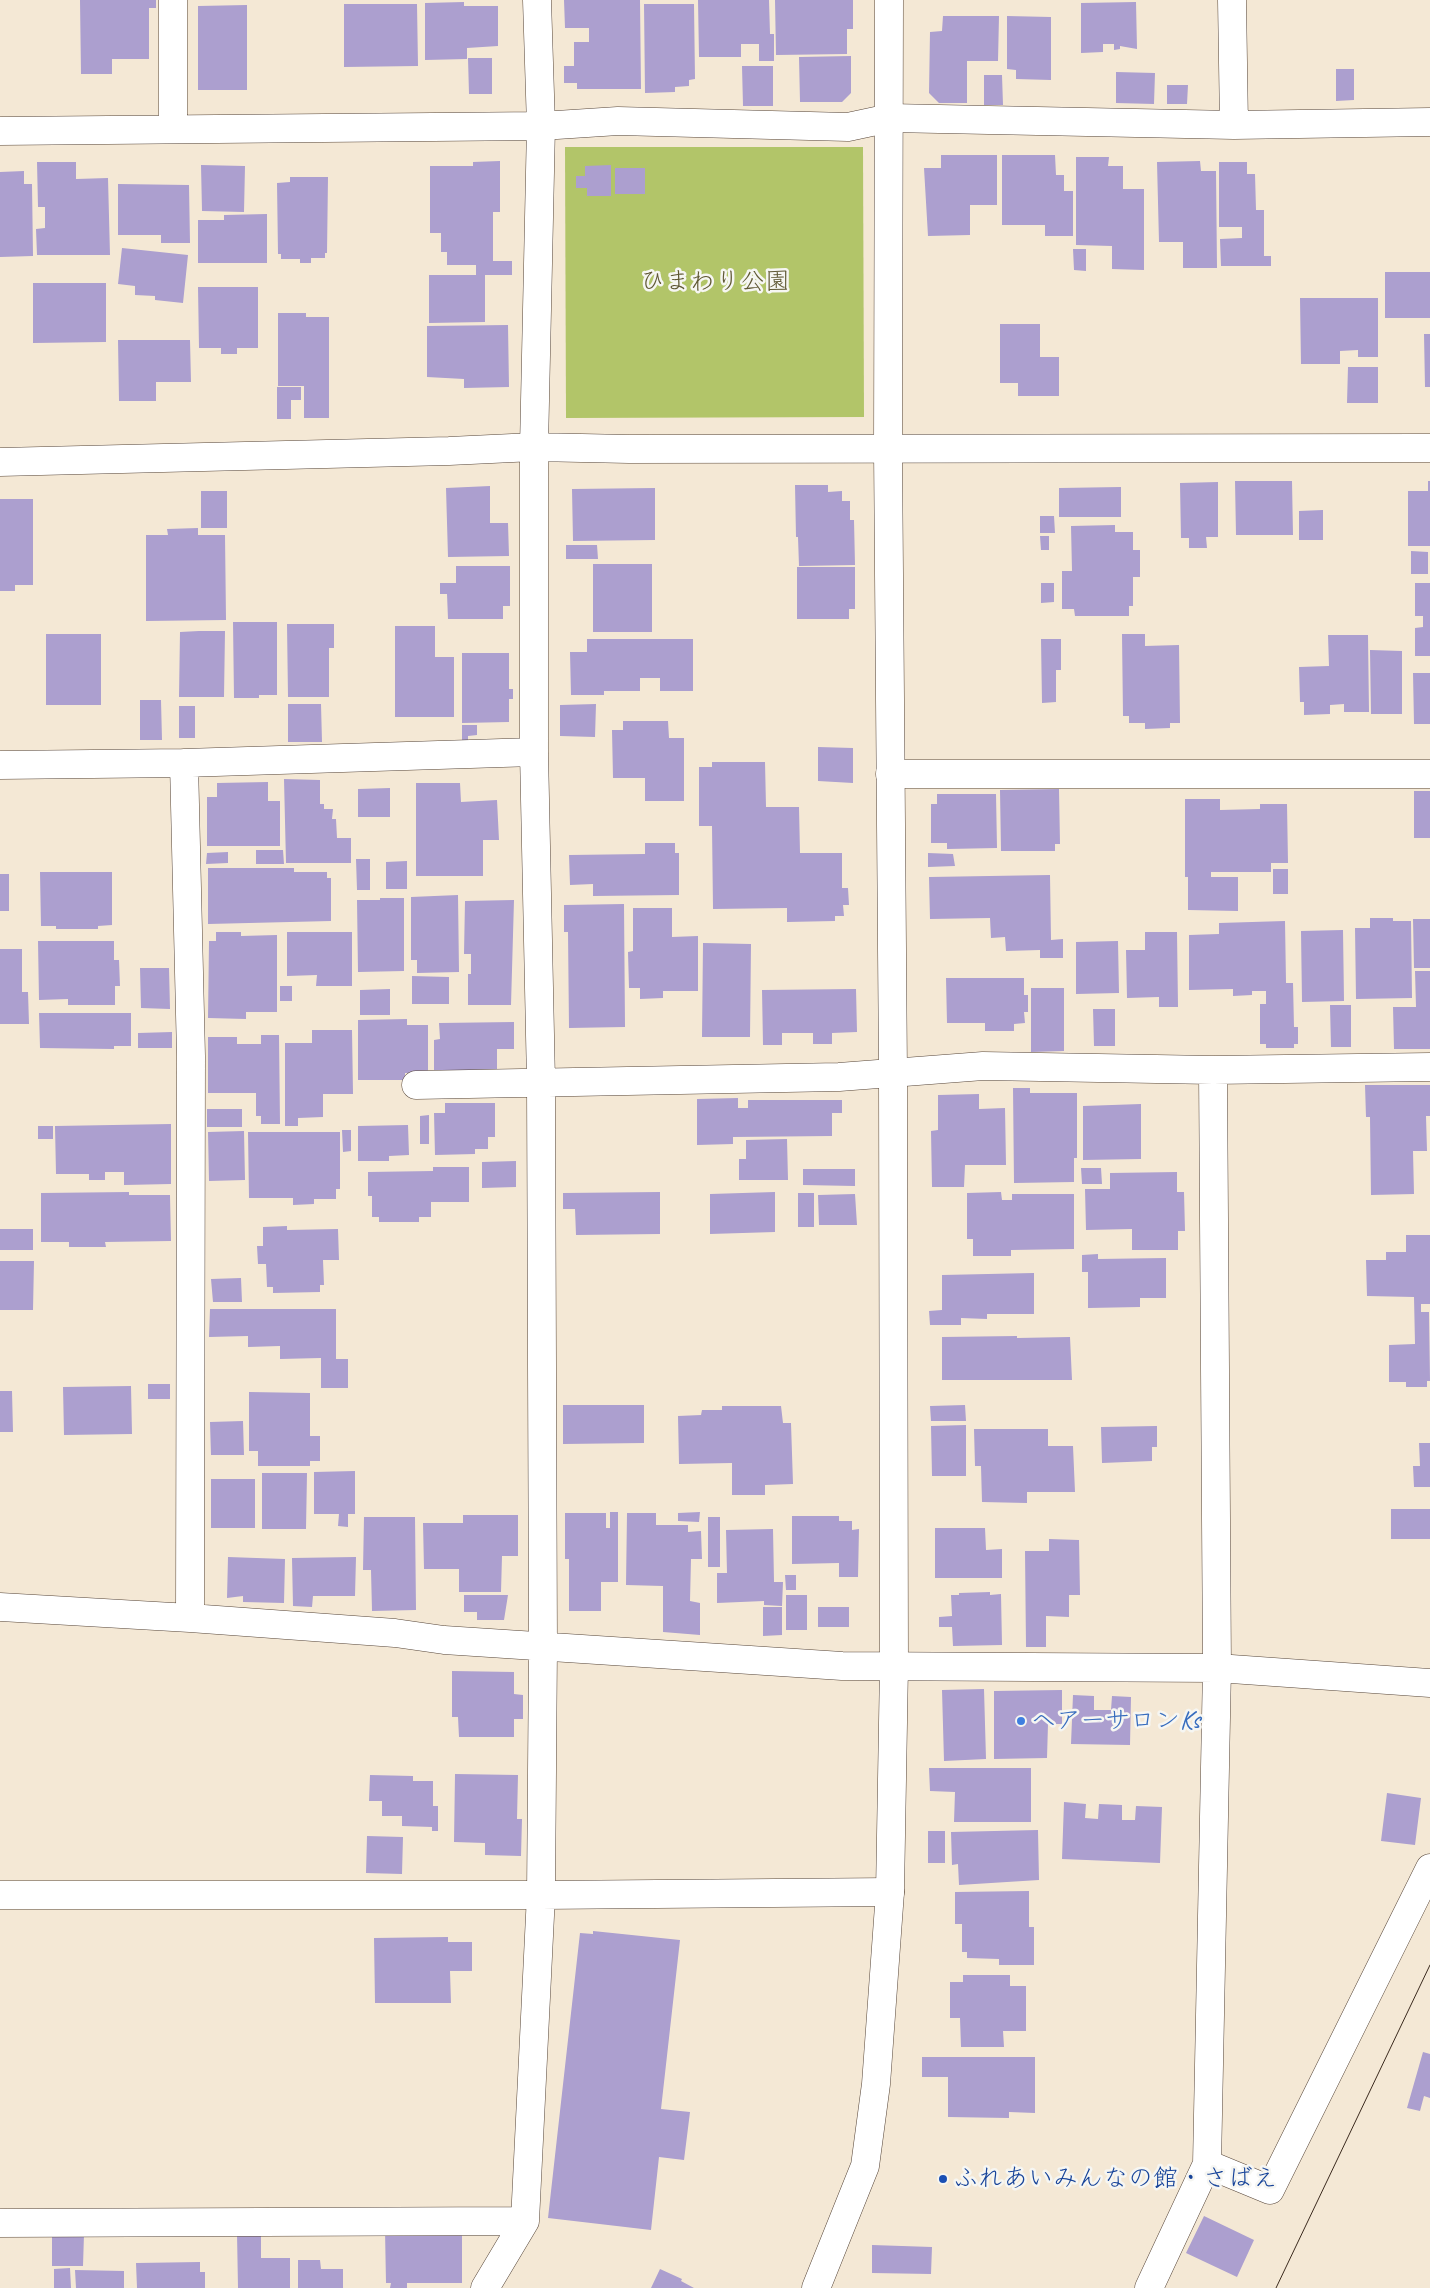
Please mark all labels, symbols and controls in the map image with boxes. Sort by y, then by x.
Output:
park label: ひまわり公園 [640,267,790,297]
place label: ヘアーサロンKs [1031,1706,1200,1736]
marker: ヘアーサロンKs [1015,1715,1027,1727]
place label: ふれあいみんなの館・さばえ [953,2164,1278,2194]
marker: ふれあいみんなの館・さばえ [937,2173,949,2185]

